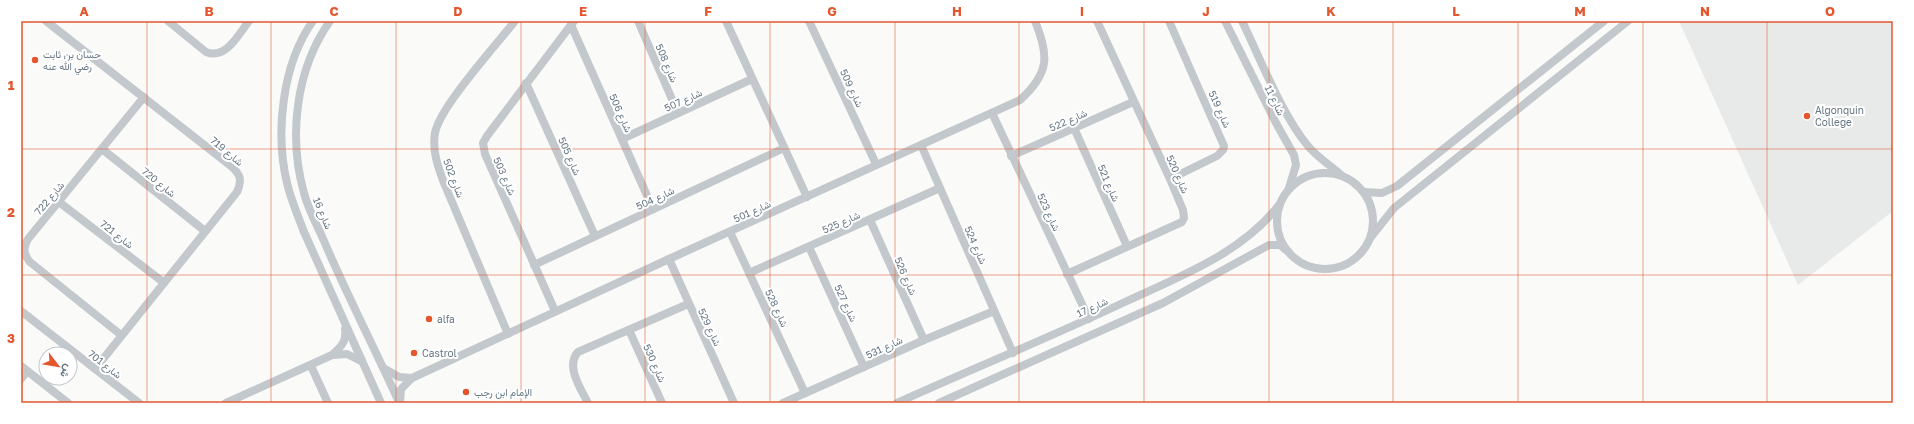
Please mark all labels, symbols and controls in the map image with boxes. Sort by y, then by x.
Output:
text: A [79,3,89,19]
text: B [204,3,214,19]
text: C [329,3,339,19]
text: D [453,3,463,19]
text: E [579,3,587,19]
text: F [704,3,712,19]
text: G [827,3,837,19]
text: H [952,3,962,19]
text: I [1080,3,1084,19]
text: J [1202,3,1210,19]
text: K [1326,3,1336,19]
text: L [1452,3,1460,19]
text: M [1574,3,1586,19]
text: N [1700,3,1710,19]
text: O [1825,3,1835,19]
street label: شارع 508 [653,42,681,85]
place label: حسان بن ثابت رضي الله عنه [43,48,101,75]
marker: حسان بن ثابت رضي الله عنه [30,55,40,65]
street label: شارع 509 [837,67,866,109]
text: 1 [8,77,15,93]
street label: شارع 11 [1262,83,1288,118]
street label: شارع 507 [662,86,704,115]
street label: شارع 519 [1206,89,1234,130]
street label: شارع 506 [606,92,635,135]
place label: Algonquin College [1815,104,1864,128]
street label: شارع 522 [1047,106,1089,135]
marker: Algonquin College [1802,111,1812,121]
street label: شارع 719 [208,134,246,169]
street label: شارع 505 [555,135,584,177]
street label: شارع 520 [1163,153,1192,195]
street label: شارع 503 [490,155,519,197]
street label: شارع 502 [440,157,467,199]
street label: شارع 521 [1095,163,1122,204]
street label: شارع 720 [139,165,178,200]
street label: شارع 722 [32,179,67,218]
street label: شارع 504 [634,184,677,213]
street label: شارع 523 [1034,191,1063,233]
street label: شارع 16 [310,195,335,231]
street label: شارع 501 [732,197,773,225]
text: 2 [7,204,15,220]
street label: شارع 525 [820,208,862,237]
street label: شارع 721 [97,217,136,251]
street label: شارع 524 [961,224,990,266]
street label: شارع 526 [891,255,920,297]
street label: شارع 527 [831,283,860,324]
street label: شارع 528 [762,287,791,329]
street label: شارع 17 [1075,295,1110,320]
street label: شارع 529 [695,306,724,348]
place label: alfa [437,313,455,325]
marker: alfa [424,314,434,324]
text: 3 [7,330,15,346]
street label: شارع 531 [864,333,905,362]
street label: شارع 530 [640,342,669,384]
north arrow [38,346,78,386]
street label: شارع 701 [85,347,124,382]
place label: Castrol [422,347,457,359]
marker: Castrol [409,348,419,358]
text: ش [57,362,76,380]
place label: الإمام ابن رجب [474,386,532,399]
marker: الإمام ابن رجب [461,387,471,397]

